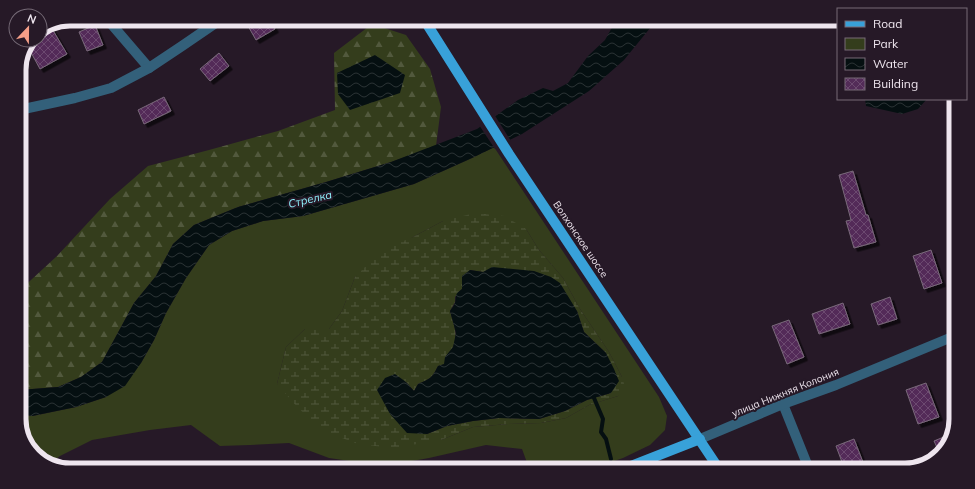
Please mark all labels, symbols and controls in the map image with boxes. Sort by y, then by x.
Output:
north arrow [8,8,48,48]
legend [837,8,967,100]
text: N [25,11,38,27]
text: Road [873,16,902,31]
text: Park [873,36,899,51]
text: Water [873,56,909,71]
text: Building [873,76,918,91]
water label: Стрелка [287,187,333,211]
street label: Волхонское шоссе [550,199,611,280]
street label: улица Нижняя Колония [730,365,841,420]

